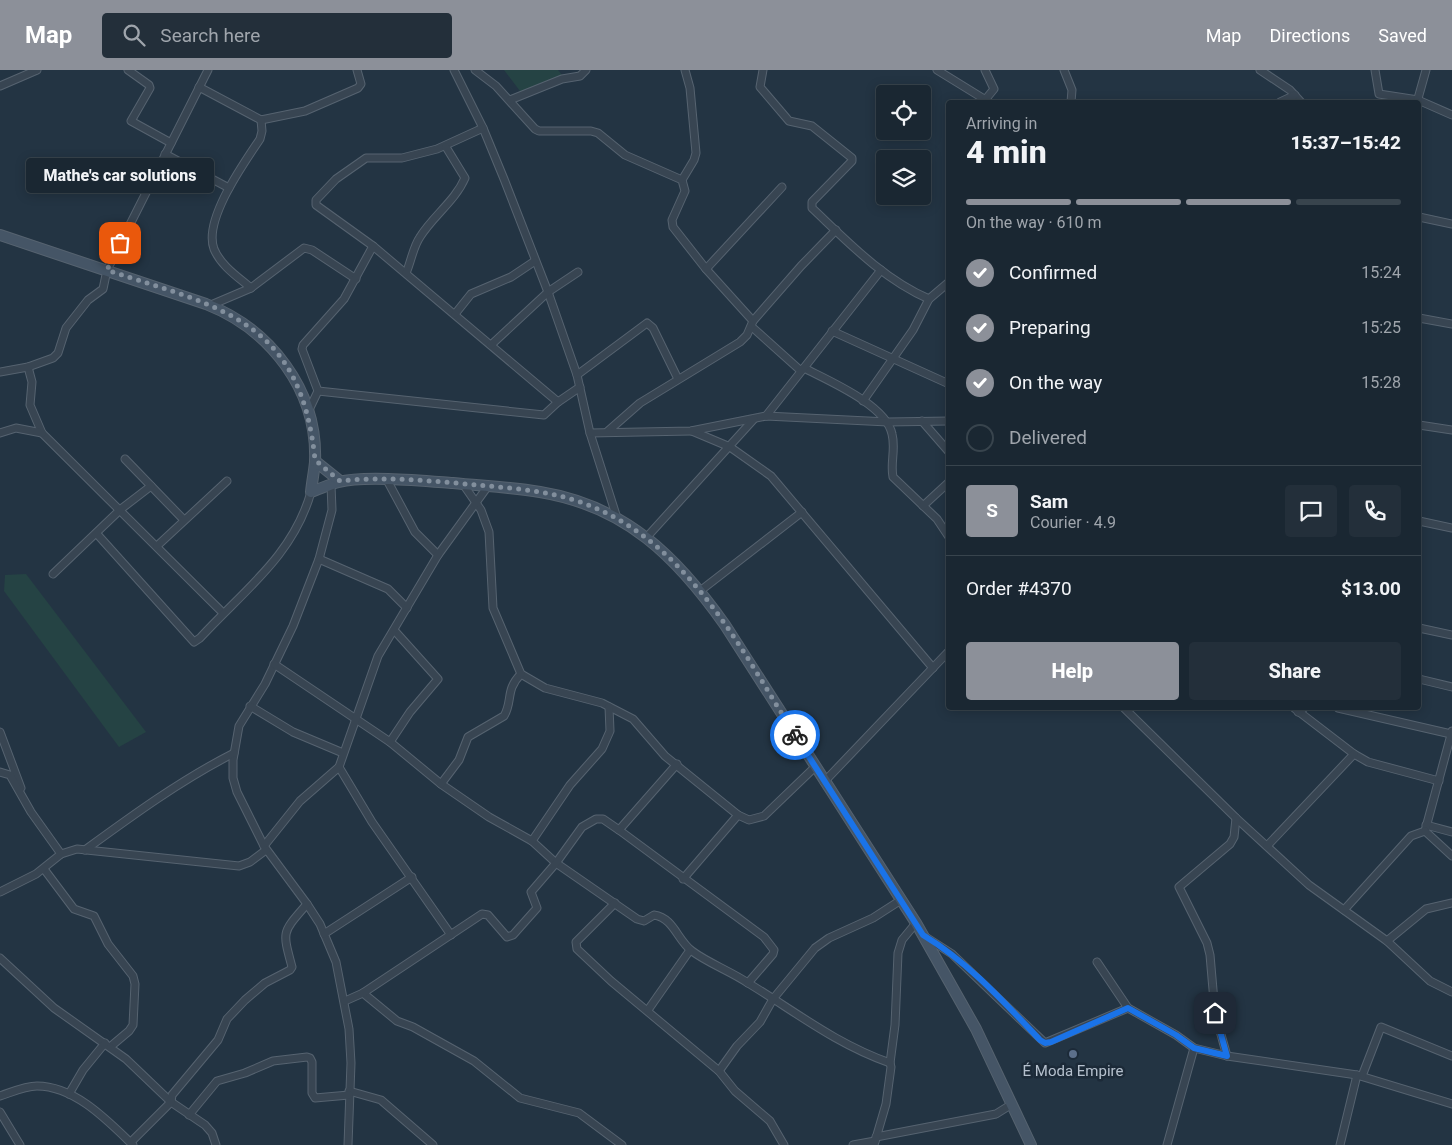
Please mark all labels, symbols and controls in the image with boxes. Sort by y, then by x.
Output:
search box [102,13,452,58]
text: Map [25,21,72,49]
icon: search [120,21,148,49]
text: Search here [160,24,260,47]
text: Map [1206,25,1241,46]
text: Directions [1269,25,1350,46]
text: Saved [1378,25,1427,46]
map controls [876,85,931,205]
button: locate [876,85,931,140]
text: Arriving in [966,114,1037,133]
text: 15:37–15:42 [1290,131,1401,154]
text: 4 min [966,133,1047,171]
button: layers [876,150,931,205]
callout: Mathe's car solutions [26,158,214,193]
text: Mathe's car solutions [44,166,196,185]
text: On the way · 610 m [966,213,1102,232]
pin [99,222,141,264]
icon: bag [106,229,134,257]
icon: check [966,259,994,287]
text: Confirmed [1009,261,1097,284]
text: 15:24 [1361,263,1401,282]
icon: check [966,314,994,342]
text: Preparing [1009,316,1091,339]
text: 15:25 [1361,318,1401,337]
icon: check [966,369,994,397]
text: On the way [1009,371,1102,394]
text: 15:28 [1361,373,1401,392]
text: Delivered [1009,426,1087,449]
button: chat [1285,485,1337,537]
button: phone [1349,485,1401,537]
text: Sam [1030,490,1068,513]
text: S [986,499,998,522]
text: Courier · 4.9 [1030,513,1116,532]
text: Order #4370 [966,577,1072,600]
text: $13.00 [1341,577,1401,600]
button: Help [966,642,1179,700]
button: Share [1189,642,1401,700]
courier [770,710,820,760]
icon: bike [781,721,809,749]
pin [1194,992,1236,1034]
icon: home [1201,999,1229,1027]
marker: É Moda Empire [1067,1048,1079,1060]
place label: É Moda Empire [1023,1062,1123,1080]

